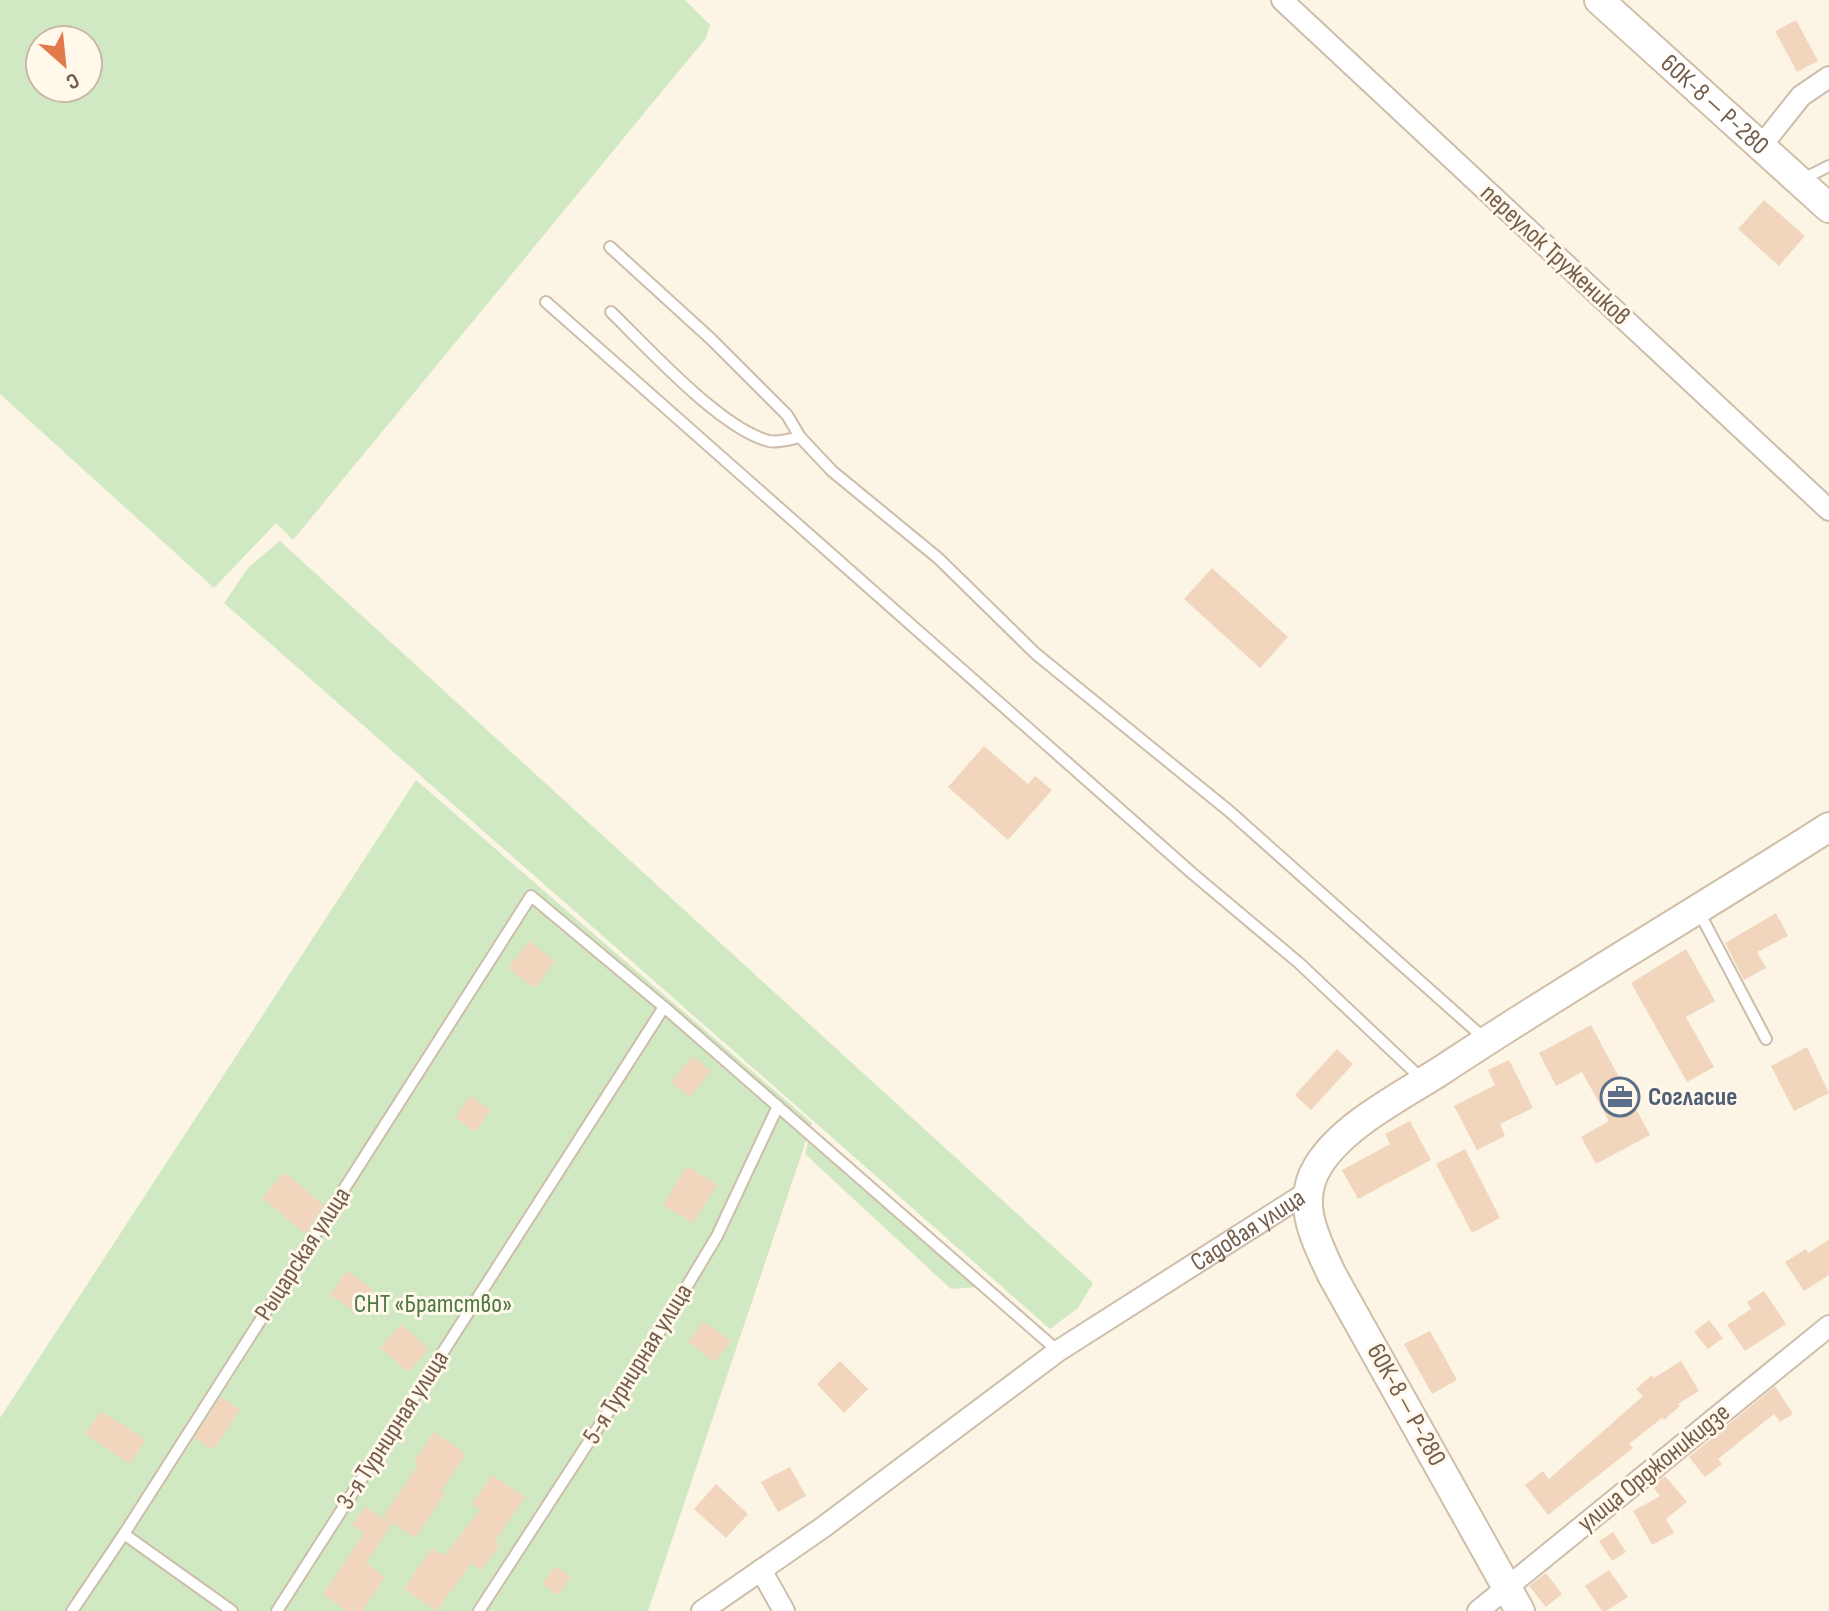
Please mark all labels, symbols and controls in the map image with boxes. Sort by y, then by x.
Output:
north arrow [24,24,104,104]
street label: 60К-8 — Р-280 [1654,48,1775,161]
text: С [61,66,84,95]
street label: переулок Тружеников [1474,178,1636,332]
office icon: Согласие [1599,1076,1641,1118]
place label: Согласие [1648,1082,1737,1113]
street label: Рыцарская улица [248,1182,358,1326]
street label: Садовая улица [1185,1182,1311,1278]
street label: 5-я Турнирная улица [576,1278,700,1450]
park label: СНТ «Братство» [354,1289,512,1320]
street label: 60К-8 — Р-280 [1360,1339,1452,1471]
street label: 3-я Турнирная улица [330,1345,456,1515]
street label: улица Орджоникидзе [1572,1397,1736,1539]

